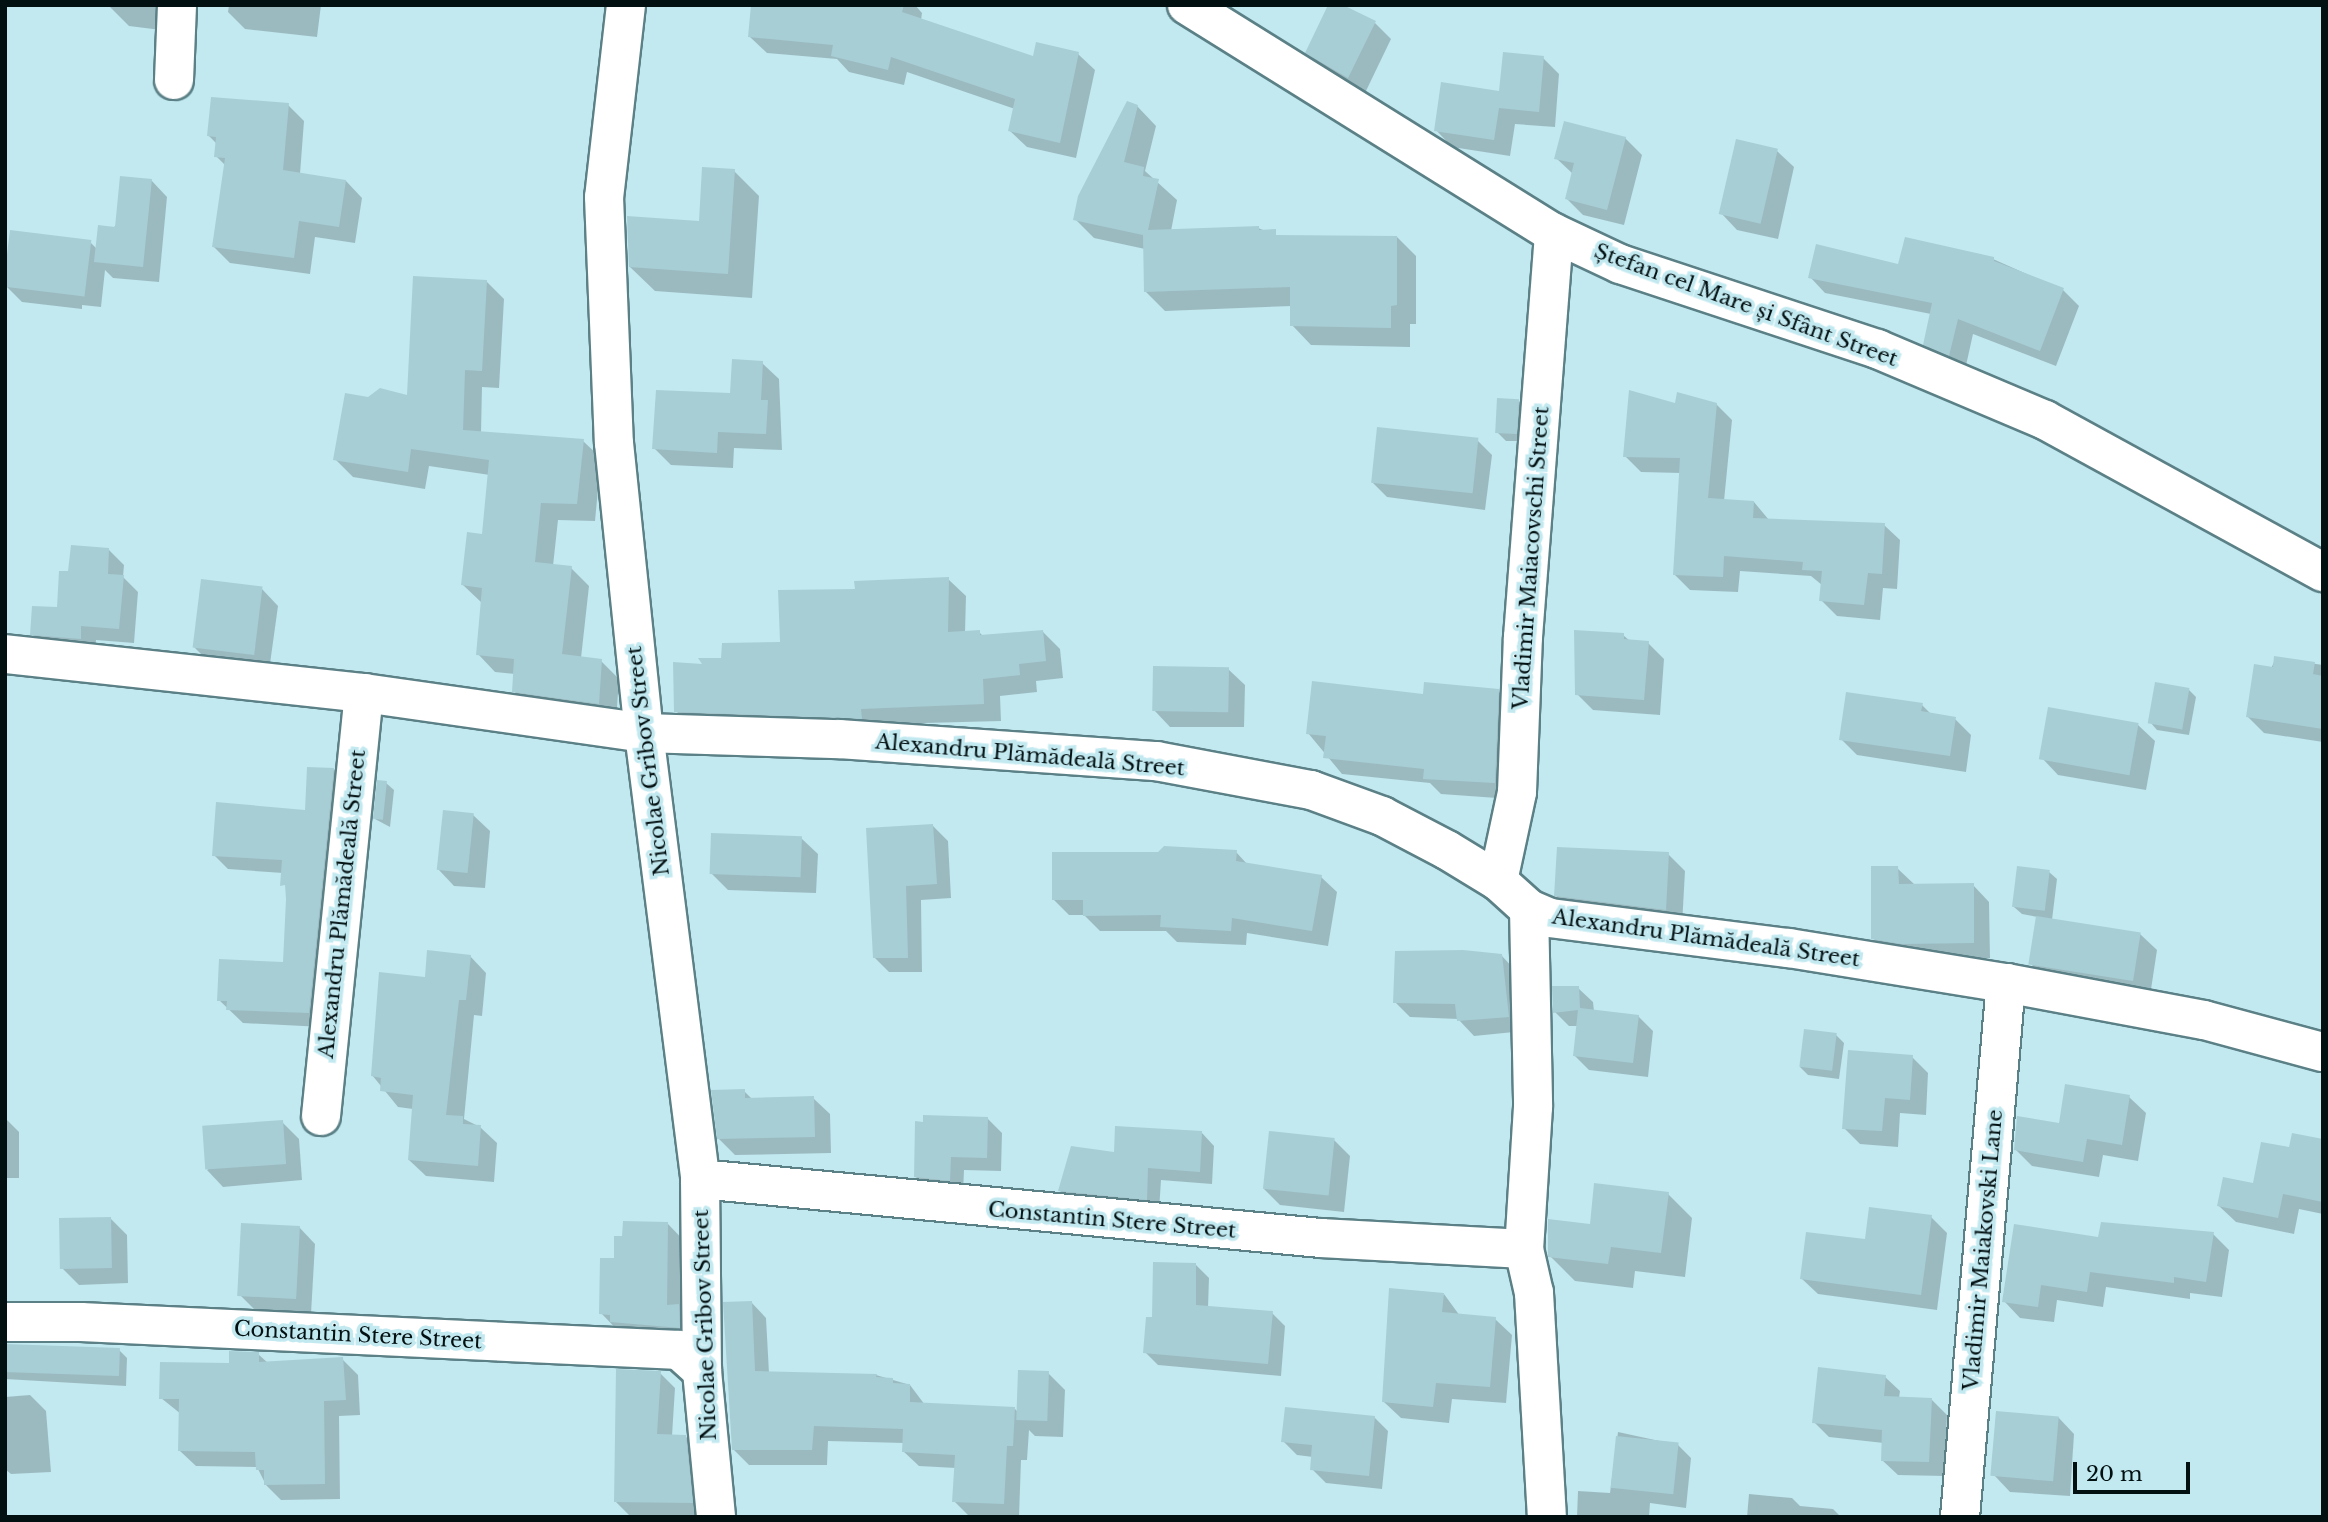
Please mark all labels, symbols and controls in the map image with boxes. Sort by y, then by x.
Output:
street label: Ștefan cel Mare și Sfânt Street [1591,238,1901,372]
street label: Vladimir Maiacovschi Street [1508,405,1554,711]
street label: Nicolae Gribov Street [621,644,675,878]
street label: Alexandru Plămădeală Street [874,729,1186,781]
street label: Alexandru Plămădeală Street [313,748,371,1060]
street label: Alexandru Plămădeală Street [1550,904,1862,972]
street label: Vladimir Maiakovski Lane [1958,1108,2008,1392]
street label: Constantin Stere Street [987,1197,1237,1243]
street label: Nicolae Gribov Street [688,1209,722,1441]
street label: Constantin Stere Street [233,1316,483,1354]
scale bar [2076,1448,2193,1492]
text: 20 m [2086,1461,2143,1487]

